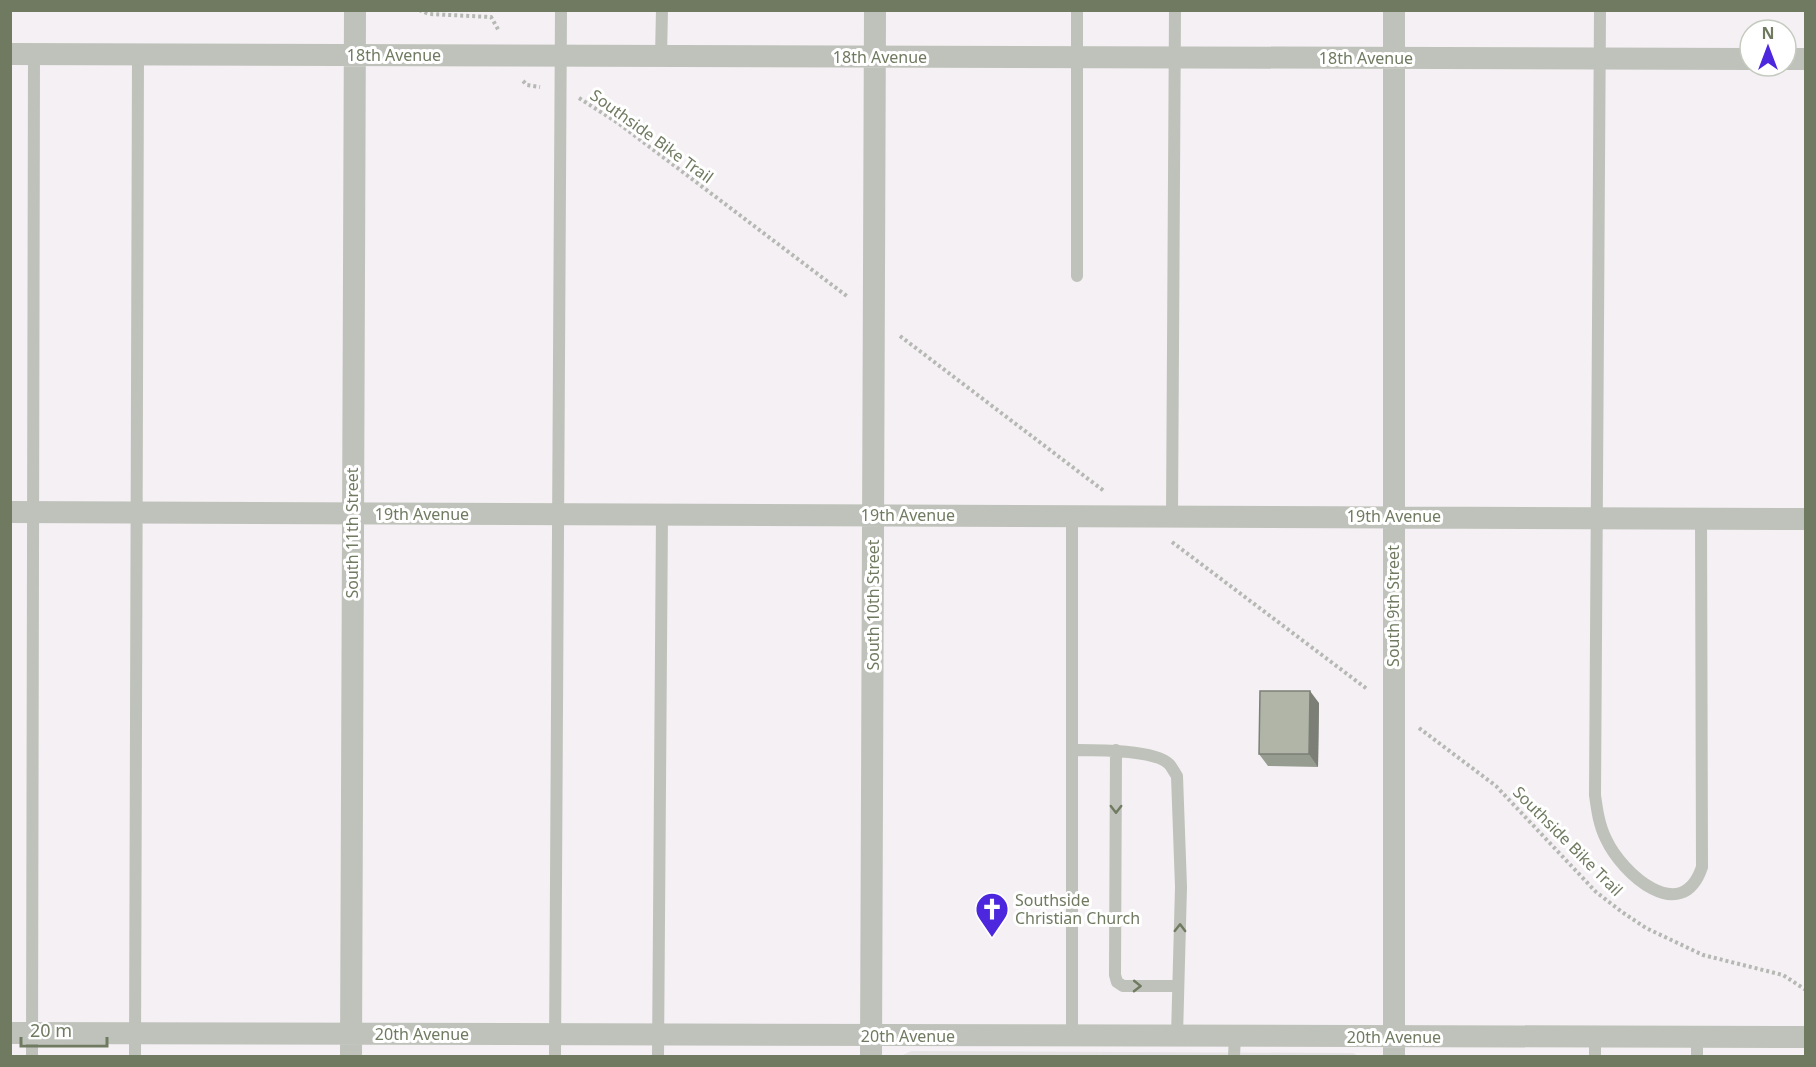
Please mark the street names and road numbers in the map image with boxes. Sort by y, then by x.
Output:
street label: 18th Avenue [347,44,441,66]
street label: 18th Avenue [833,46,927,68]
street label: 18th Avenue [1319,47,1413,69]
street label: Southside Bike Trail [586,84,718,188]
street label: South 11th Street [341,467,363,598]
street label: 19th Avenue [375,503,469,525]
street label: 19th Avenue [861,504,955,526]
street label: 19th Avenue [1347,505,1441,527]
street label: South 10th Street [862,539,884,670]
street label: South 9th Street [1382,545,1404,667]
street label: Southside Bike Trail [1508,781,1628,901]
street label: 20th Avenue [375,1023,469,1045]
street label: 20th Avenue [861,1025,955,1047]
street label: 20th Avenue [1347,1026,1441,1048]

